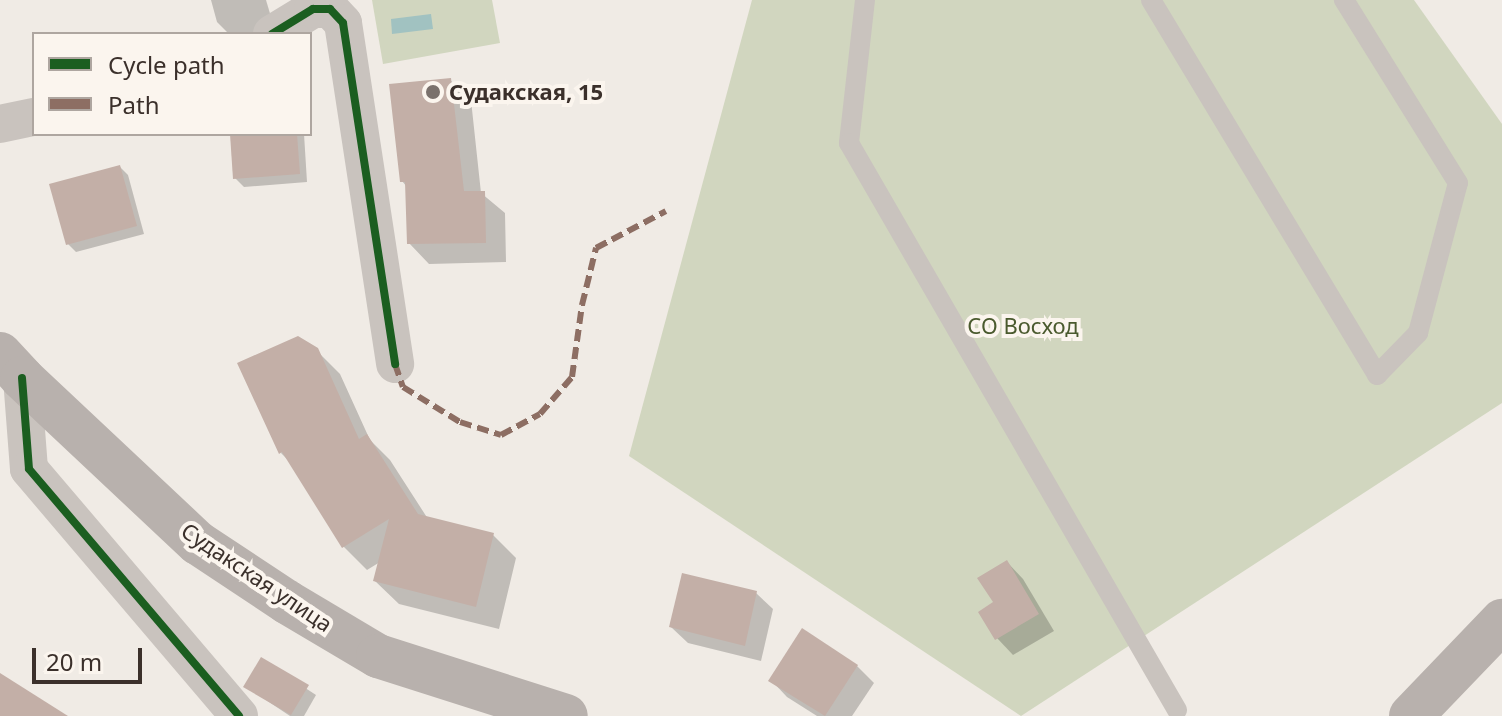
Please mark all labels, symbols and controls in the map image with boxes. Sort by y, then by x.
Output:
legend [32,32,312,136]
text: Cycle path [108,48,225,81]
place label: Судакская, 15 [449,79,603,105]
marker: Судакская, 15 [424,83,442,101]
text: Path [108,88,159,121]
park label: СО Восход [967,313,1079,339]
street label: Судакская улица [177,517,337,637]
scale bar [36,632,146,682]
text: 20 m [46,645,102,678]

